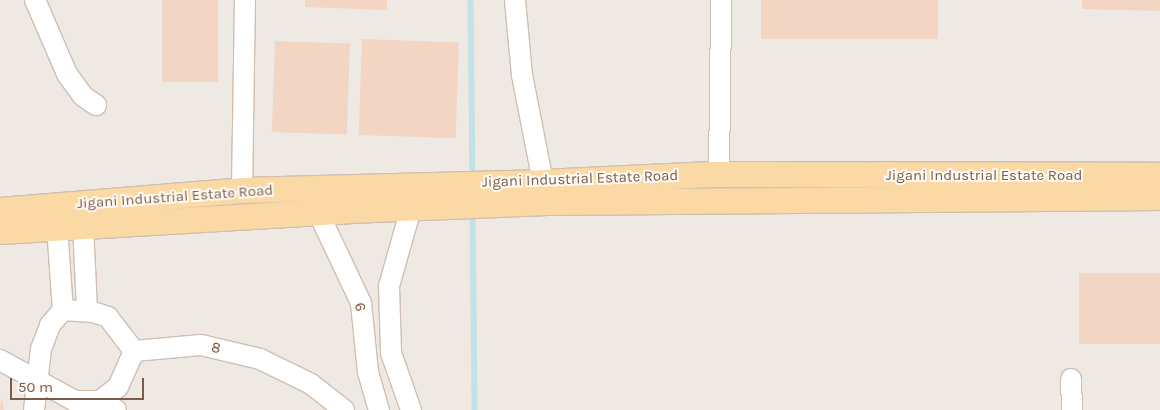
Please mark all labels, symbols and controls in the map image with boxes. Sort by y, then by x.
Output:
street label: Jigani Industrial Estate Road [481,167,679,191]
street label: Jigani Industrial Estate Road [886,167,1082,185]
street label: Jigani Industrial Estate Road [76,181,274,213]
street label: 6 [350,301,370,313]
street label: 8 [209,338,223,358]
scale bar [12,368,146,400]
text: 50 m [18,378,53,396]

